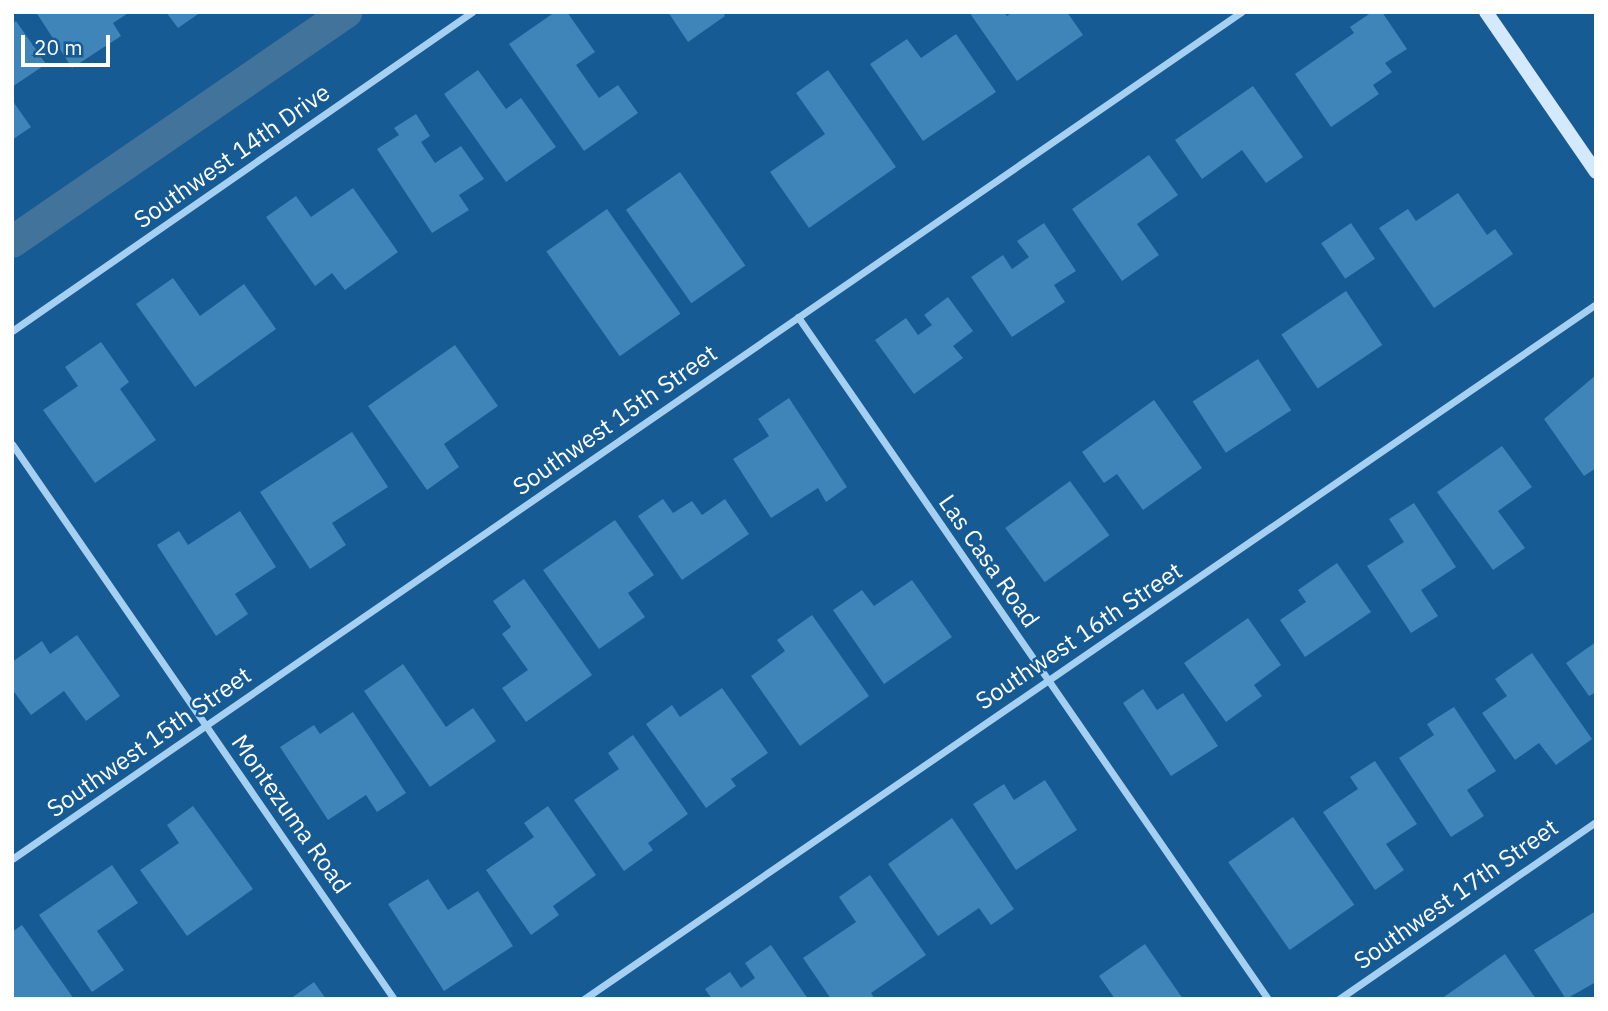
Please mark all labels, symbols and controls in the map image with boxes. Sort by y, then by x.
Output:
scale bar [24,21,114,65]
text: 20 m [34,33,83,61]
street label: Southwest 14th Drive [129,78,335,234]
street label: Southwest 15th Street [507,339,723,501]
street label: Las Casa Road [933,489,1045,633]
street label: Southwest 16th Street [970,556,1188,716]
street label: Southwest 15th Street [41,661,257,823]
street label: Montezuma Road [225,729,357,899]
street label: Southwest 17th Street [1348,813,1564,975]

